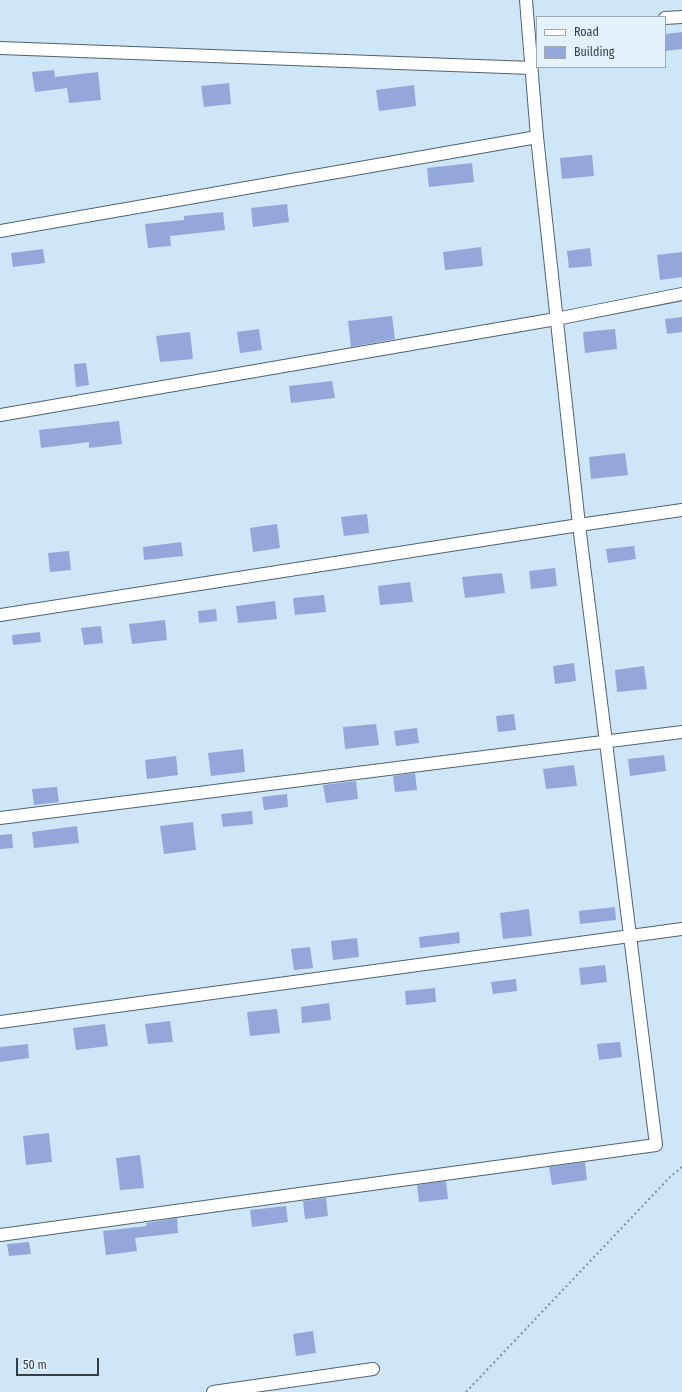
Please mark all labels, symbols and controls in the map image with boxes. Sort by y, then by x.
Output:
legend [536,16,666,68]
text: Road [574,25,599,39]
text: Building [574,45,614,59]
scale bar [18,1350,101,1376]
text: 50 m [23,1358,47,1372]

